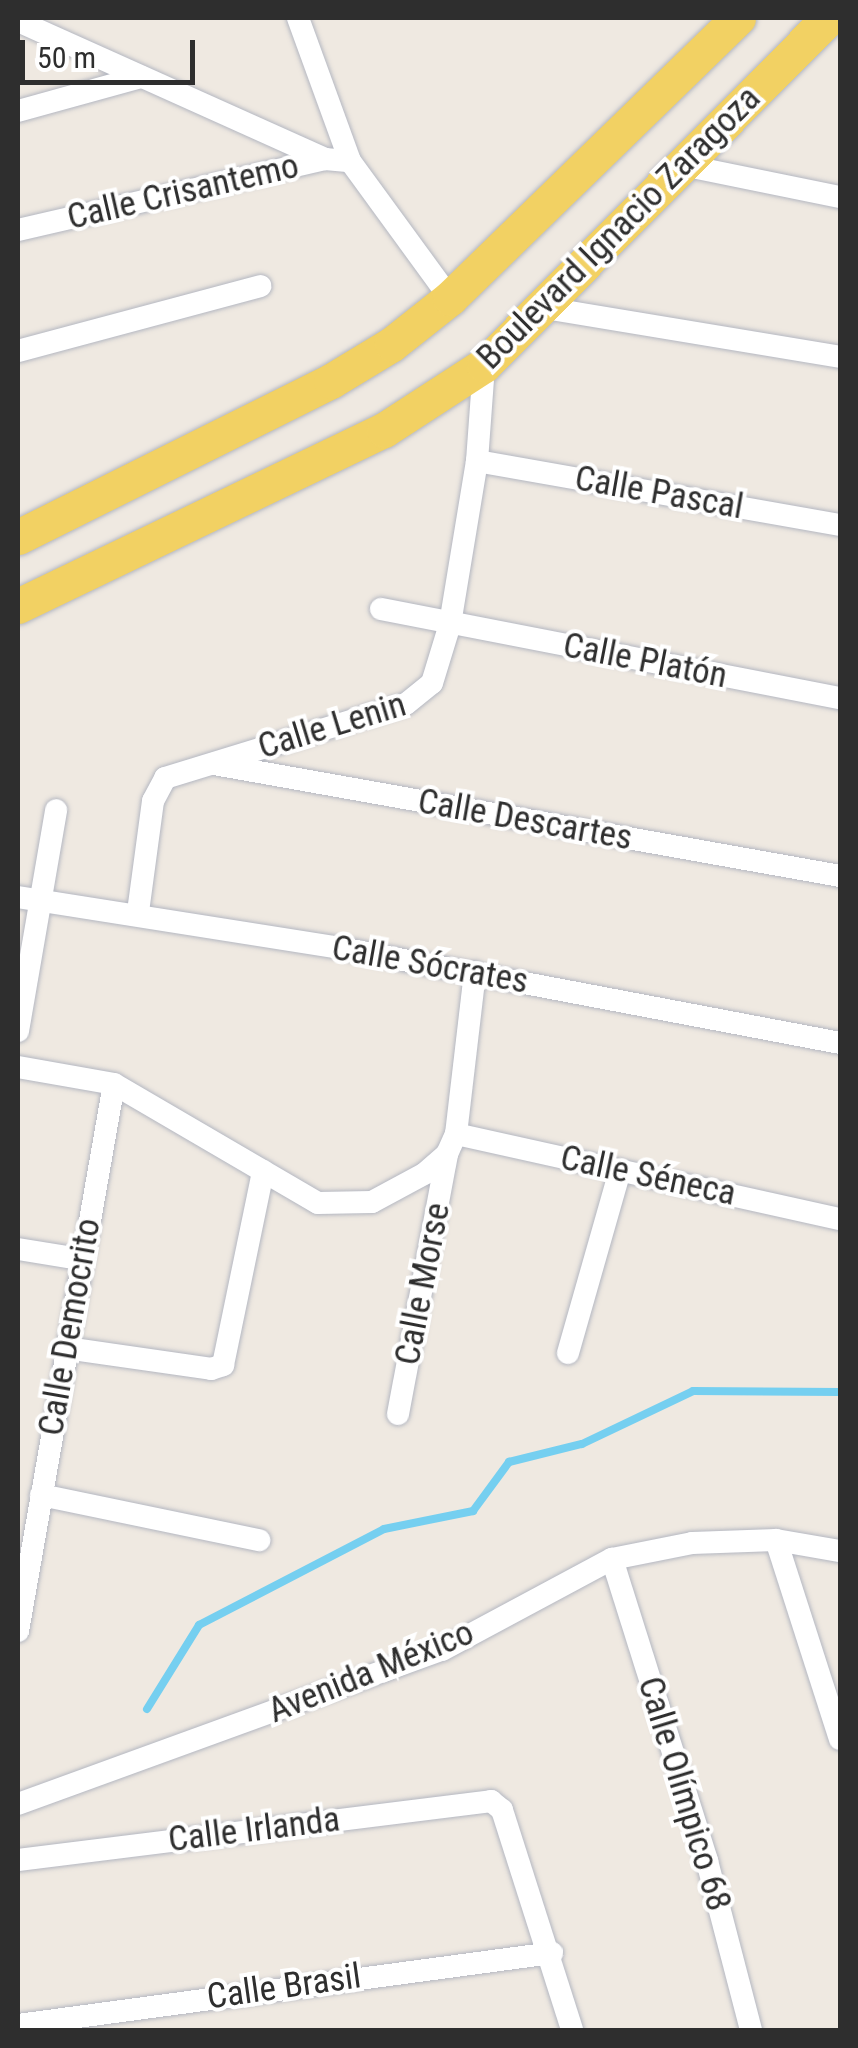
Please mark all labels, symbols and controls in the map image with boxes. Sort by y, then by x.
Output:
scale bar [25,20,200,82]
text: 50 m [37,40,96,75]
street label: Boulevard Ignacio Zaragoza [469,78,769,378]
street label: Calle Crisantemo [63,145,303,239]
street label: Calle Pascal [572,458,746,528]
street label: Calle Platón [560,625,730,697]
street label: Calle Lenin [253,684,411,768]
street label: Calle Descartes [415,781,635,859]
street label: Calle Sócrates [329,927,531,1003]
street label: Calle Séneca [557,1137,739,1215]
street label: Calle Morse [387,1199,459,1369]
street label: Calle Democrito [30,1215,110,1439]
street label: Avenida México [262,1612,480,1732]
street label: Calle Olímpico 68 [628,1672,740,1916]
street label: Calle Irlanda [166,1799,342,1861]
street label: Calle Brasil [204,1955,364,2019]

